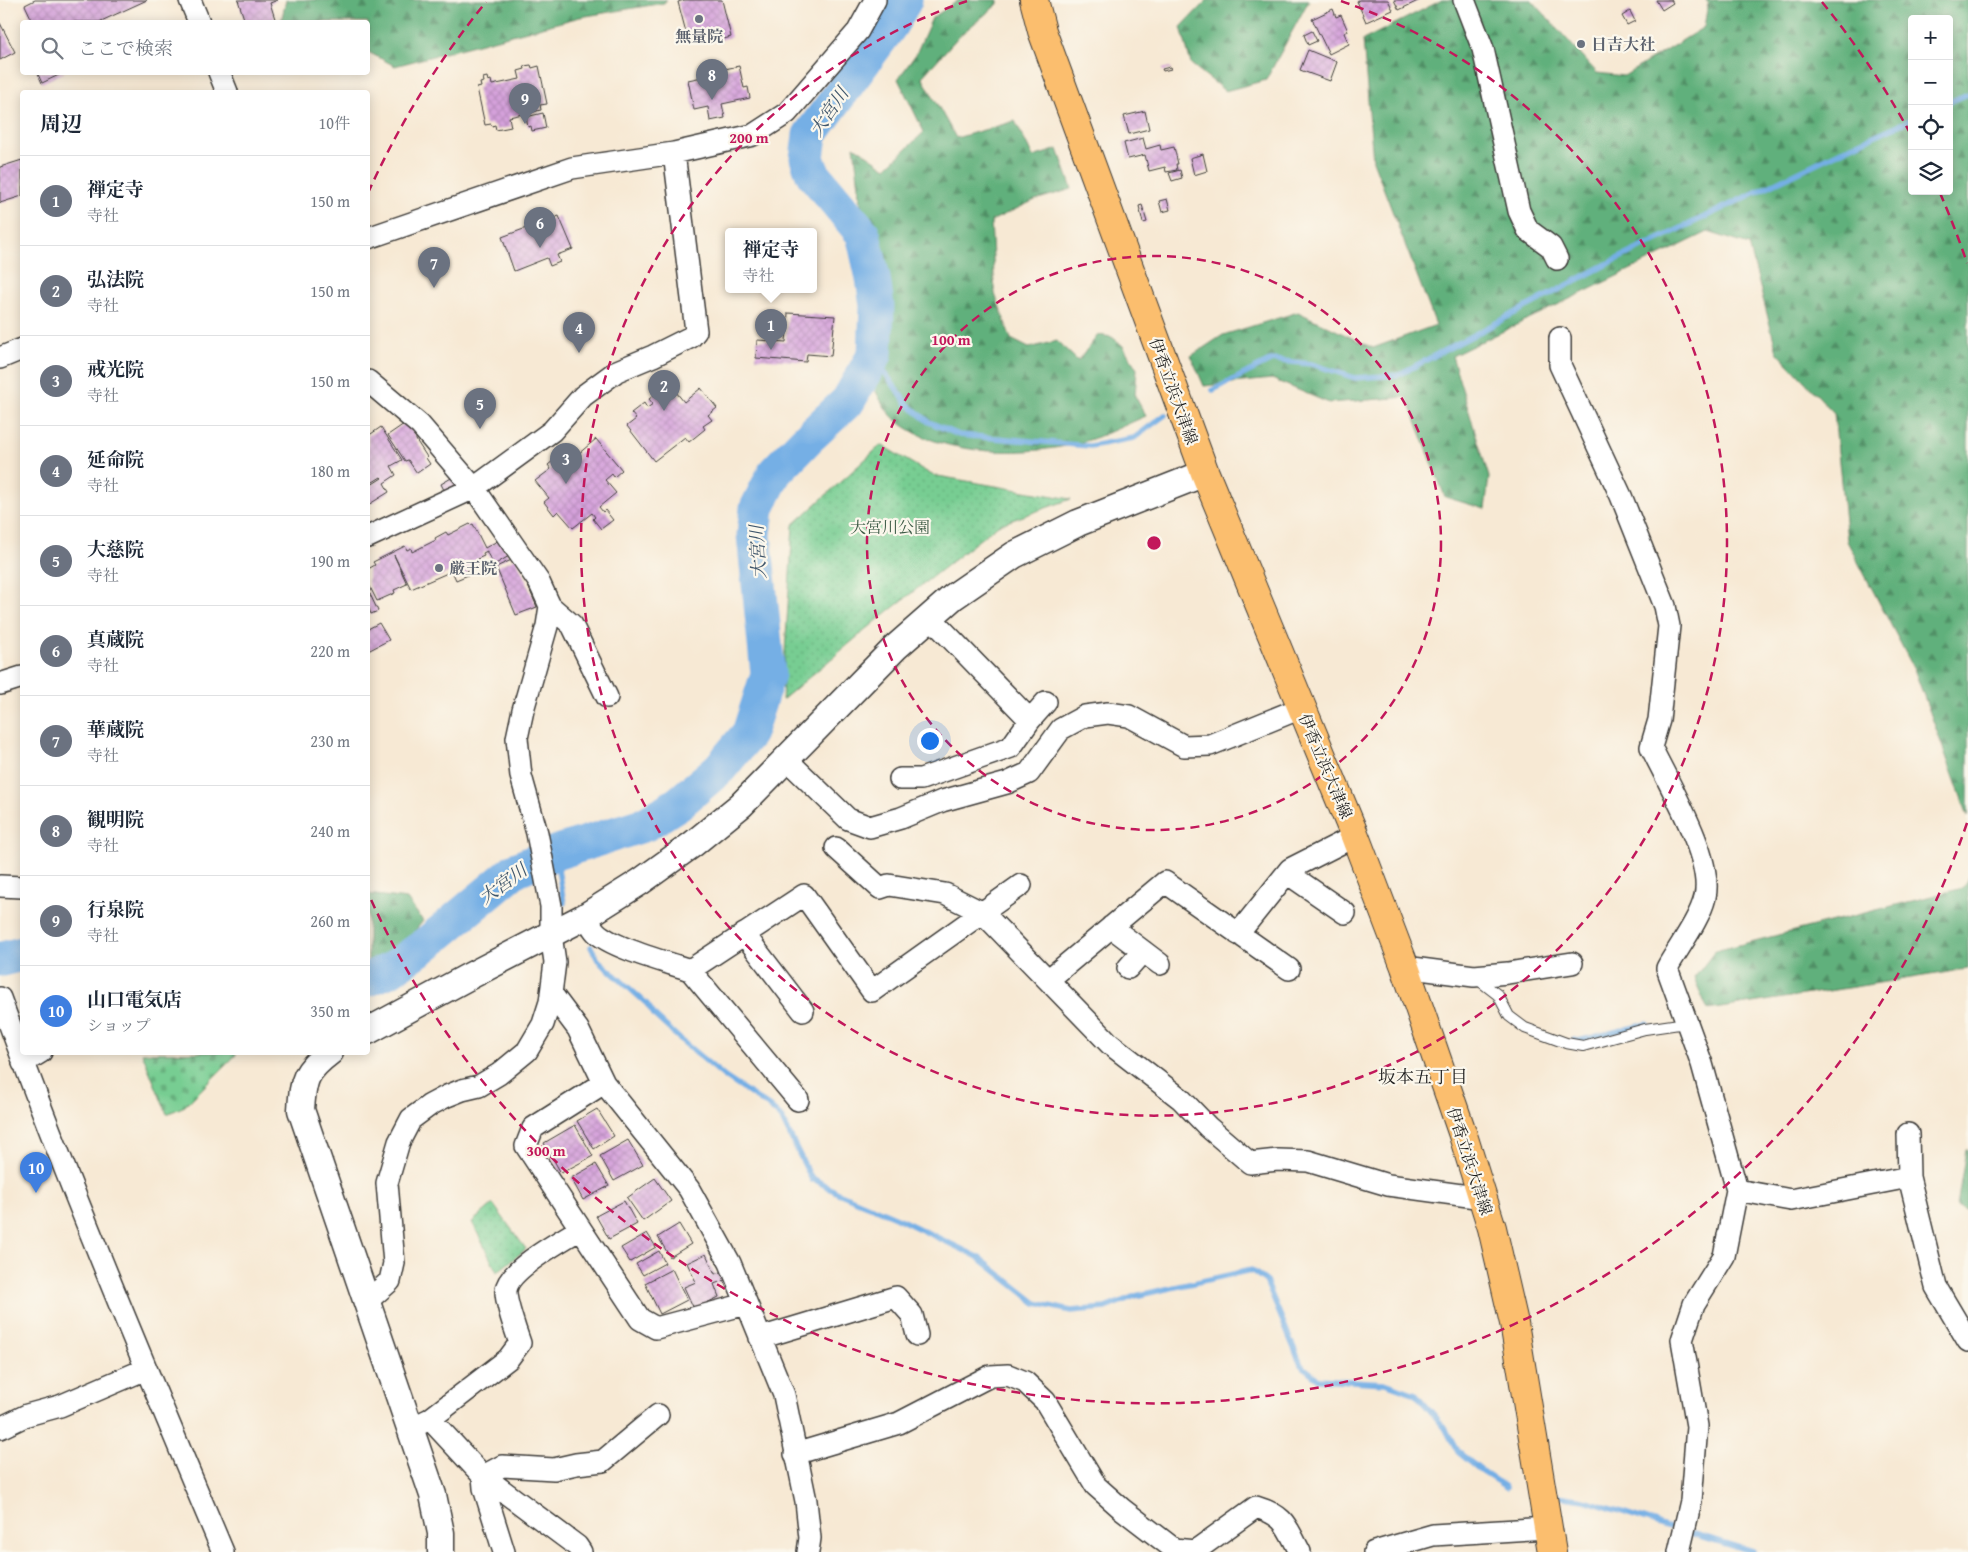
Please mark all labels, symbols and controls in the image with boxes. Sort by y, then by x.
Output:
marker: 無量院 [693,13,705,25]
map controls [1908,15,1953,195]
button: + [1908,15,1953,60]
search box [20,20,370,75]
place label: 無量院 [675,24,723,48]
place label: 日吉大社 [1591,32,1655,56]
icon: search [38,34,66,62]
text: ここで検索 [78,34,173,62]
marker: 日吉大社 [1575,38,1587,50]
pin: 8 [696,59,728,100]
button: − [1908,60,1953,105]
water label: 大宮川 [802,80,856,142]
pin: 9 [509,83,541,124]
button: locate [1908,105,1953,150]
text: 周辺 [40,108,82,139]
text: 10件 [319,111,350,135]
text: 200 m [729,127,769,148]
button: layers [1908,150,1953,195]
text: 禅定寺 [87,175,144,203]
text: 1 [52,189,60,213]
text: 150 m [310,189,350,213]
text: 寺社 [87,203,119,227]
pin: 6 [524,207,556,248]
popup [725,228,817,293]
text: 禅定寺 [742,235,800,263]
pin: 7 [418,247,450,288]
text: 寺社 [742,263,775,287]
text: 弘法院 [87,265,144,293]
text: 2 [52,279,60,303]
text: 150 m [310,279,350,303]
text: 寺社 [87,293,119,317]
pin: 1 [755,309,787,350]
pin: 4 [563,312,595,353]
text: 100 m [931,329,971,350]
street label: 伊香立浜大津線 [1144,334,1204,448]
text: 戒光院 [87,355,144,383]
text: 3 [52,369,60,393]
text: 150 m [310,369,350,393]
pin: 2 [648,370,680,411]
text: 寺社 [87,383,119,407]
pin: 5 [464,388,496,429]
pin: 3 [550,443,582,484]
text: 延命院 [87,445,144,473]
text: 4 [52,459,60,483]
text: 180 m [310,459,350,483]
text: 寺社 [87,473,119,497]
park label: 大宮川公園 [850,515,930,539]
water label: 大宮川 [743,522,772,580]
centre of rings [1145,534,1163,552]
text: 大慈院 [87,535,144,563]
text: 5 [52,549,60,573]
text: 190 m [310,549,350,573]
place label: 厳王院 [449,556,497,580]
marker: 厳王院 [433,562,445,574]
text: 寺社 [87,563,119,587]
text: 真蔵院 [87,625,144,653]
text: 6 [52,639,60,663]
text: 220 m [310,639,350,663]
text: 寺社 [87,653,119,677]
street label: 伊香立浜大津線 [1293,710,1359,822]
text: 華蔵院 [87,715,144,743]
your location [917,728,943,754]
text: 7 [52,729,60,753]
text: 230 m [310,729,350,753]
text: 寺社 [87,743,119,767]
text: 観明院 [87,805,144,833]
text: 8 [52,819,60,843]
text: 240 m [310,819,350,843]
text: 寺社 [87,833,119,857]
water label: 大宮川 [473,856,534,910]
text: 行泉院 [87,895,144,923]
text: 9 [52,909,60,933]
text: 260 m [310,909,350,933]
text: 寺社 [87,923,119,947]
text: 山口電気店 [87,985,182,1013]
text: 10 [48,999,64,1023]
text: 350 m [310,999,350,1023]
text: ショップ [87,1013,151,1037]
district label: 坂本五丁目 [1378,1063,1468,1090]
street label: 伊香立浜大津線 [1441,1104,1499,1218]
text: 300 m [526,1140,566,1161]
pin: 10 [20,1152,52,1193]

